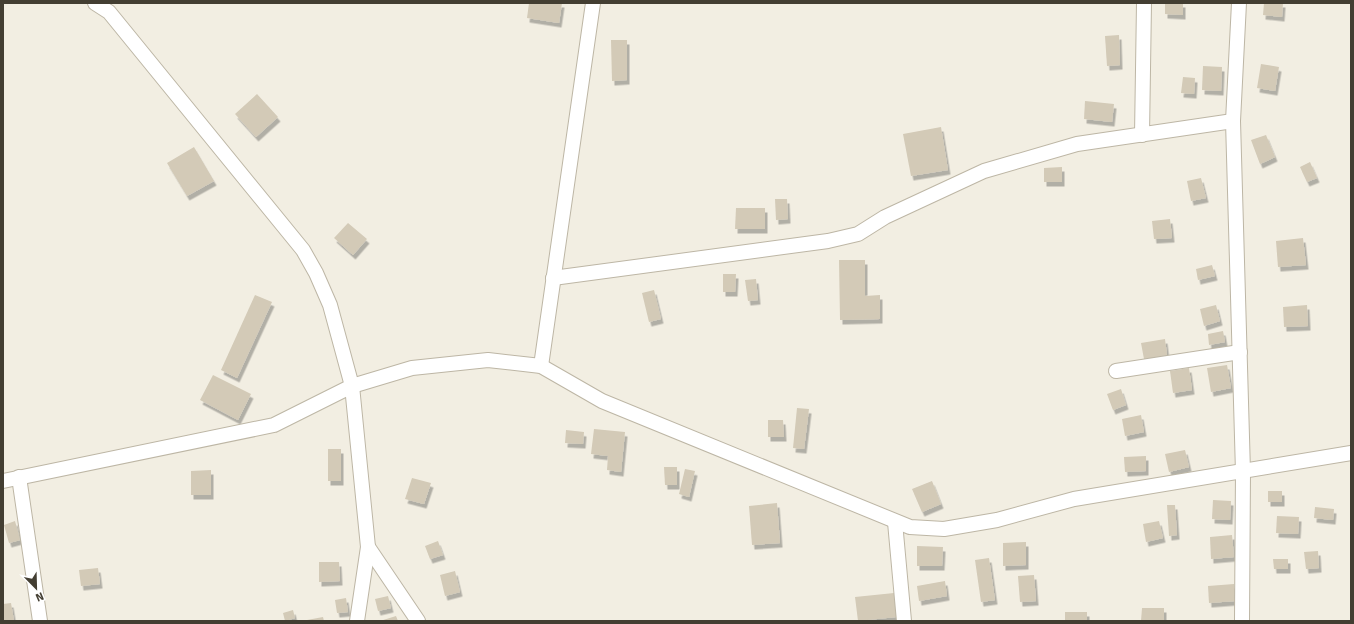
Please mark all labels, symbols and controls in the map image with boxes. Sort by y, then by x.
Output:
north arrow [16,568,56,608]
text: N [34,589,46,604]

